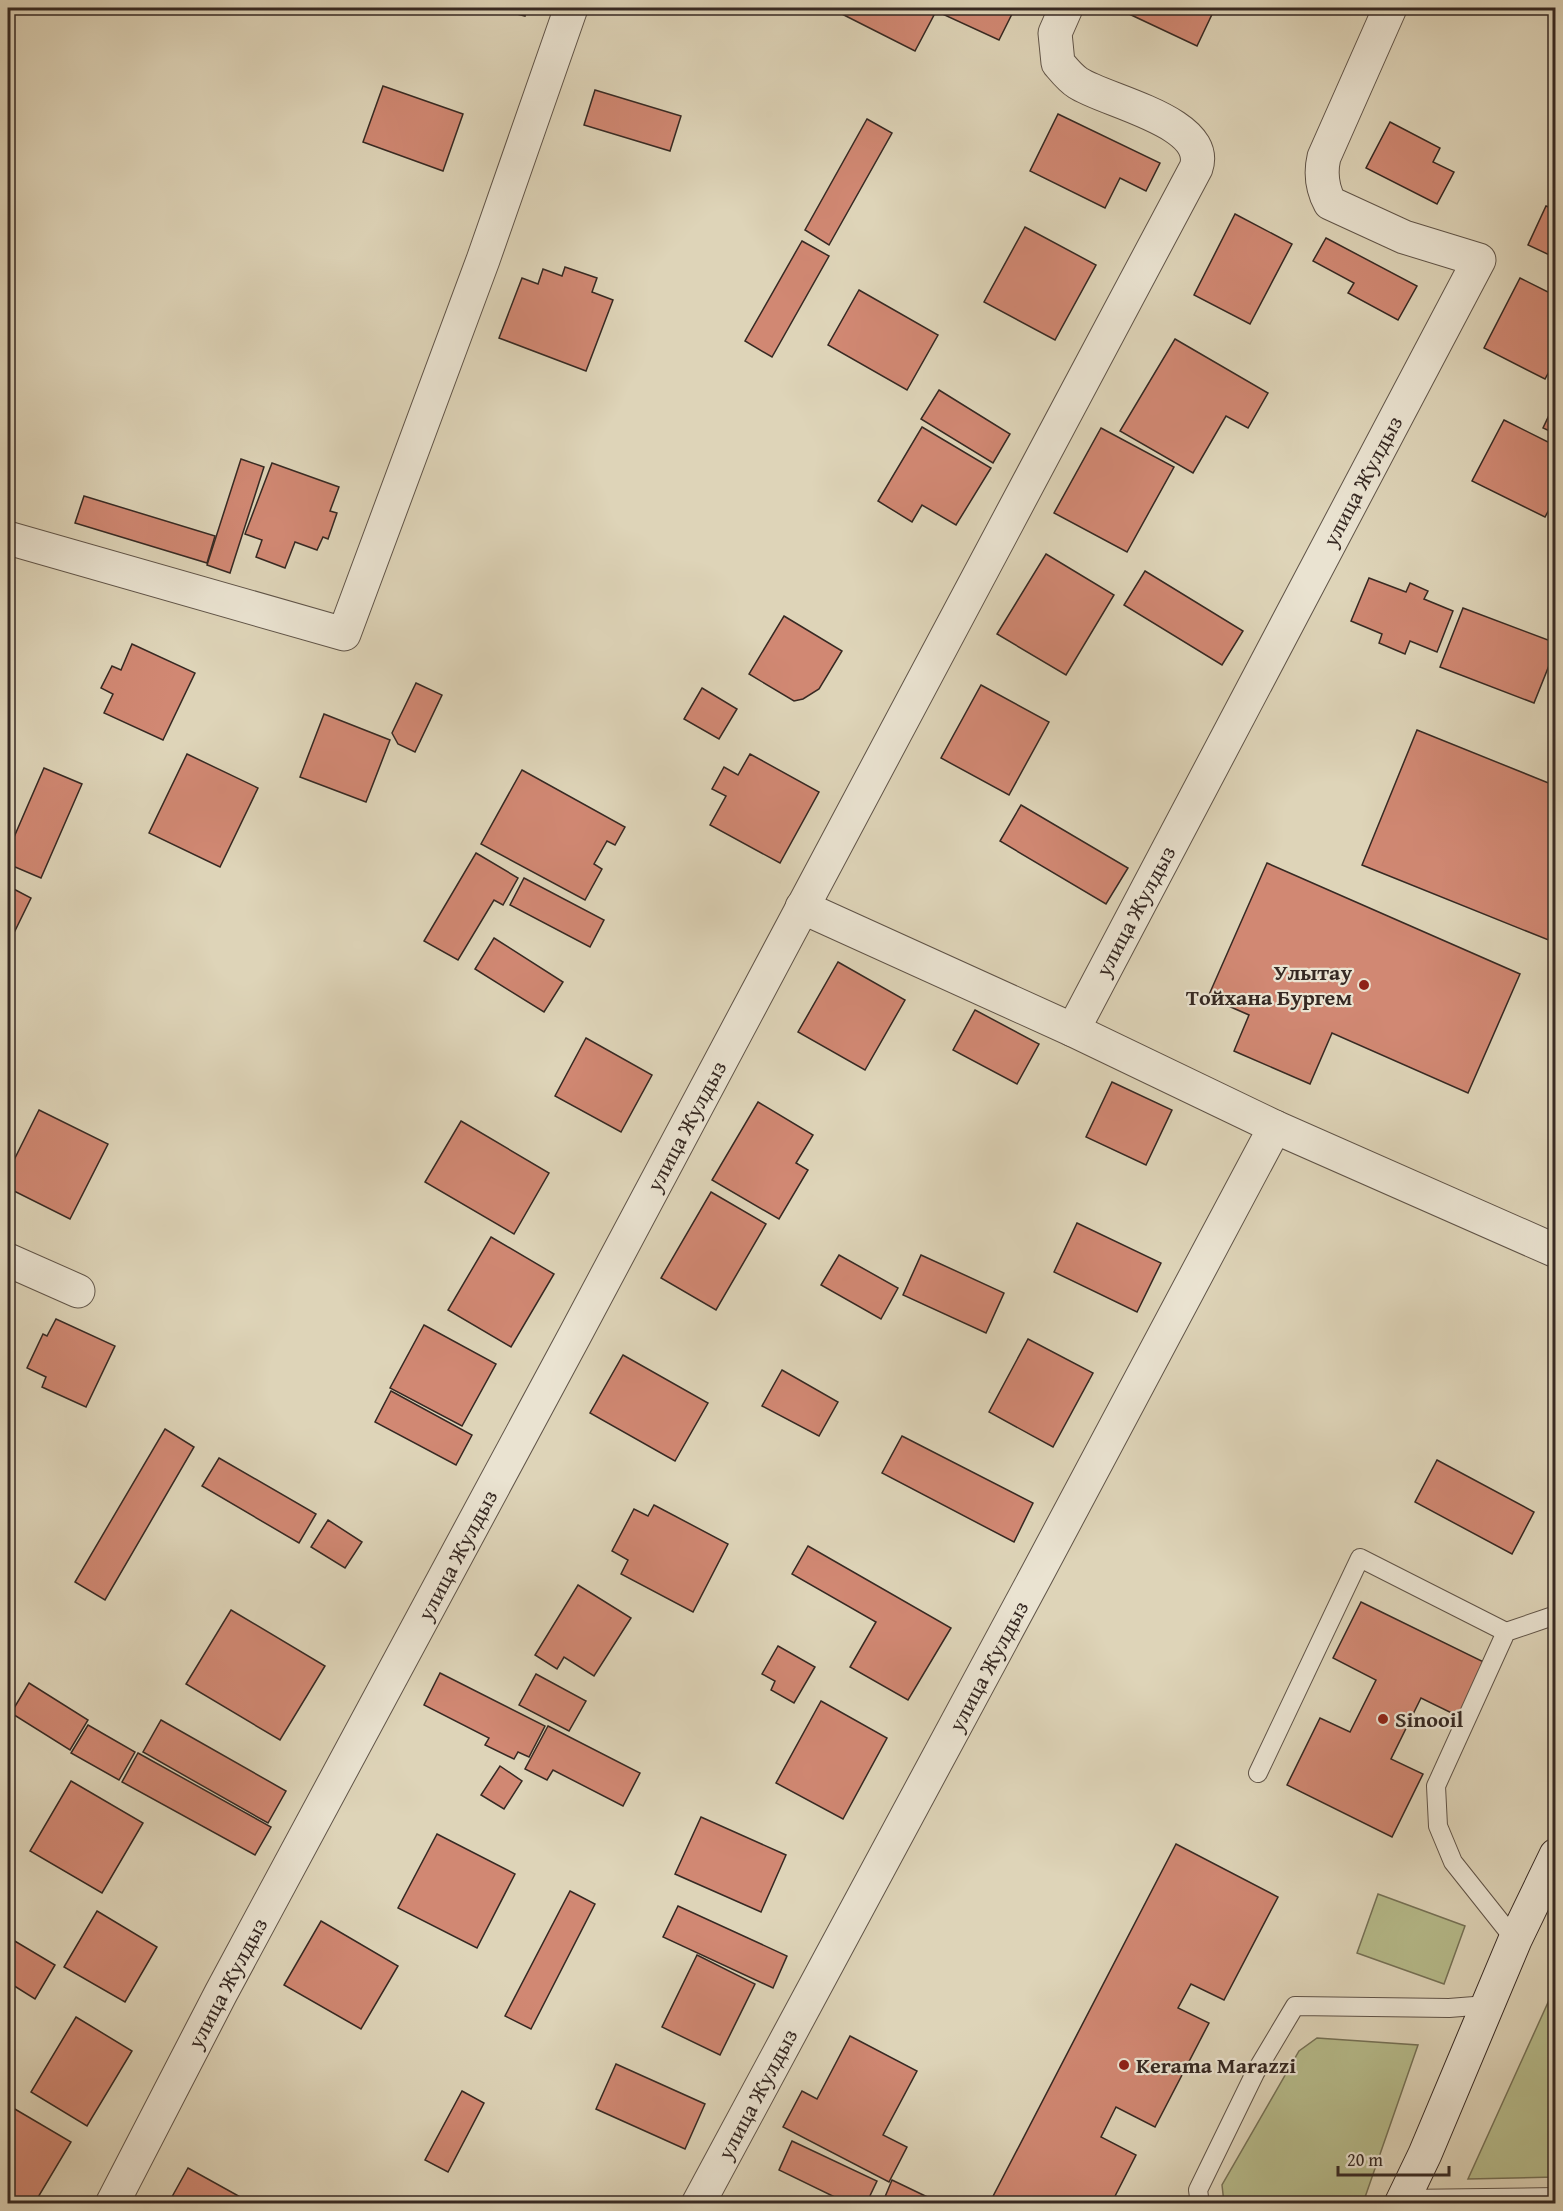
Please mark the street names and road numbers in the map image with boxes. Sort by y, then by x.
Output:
street label: улица Жулдыз [1314,410,1410,553]
street label: улица Жулдыз [1087,840,1183,983]
street label: улица Жулдыз [638,1055,734,1198]
street label: улица Жулдыз [409,1484,505,1627]
street label: улица Жулдыз [940,1595,1036,1738]
street label: улица Жулдыз [179,1912,275,2055]
street label: улица Жулдыз [709,2023,805,2166]

